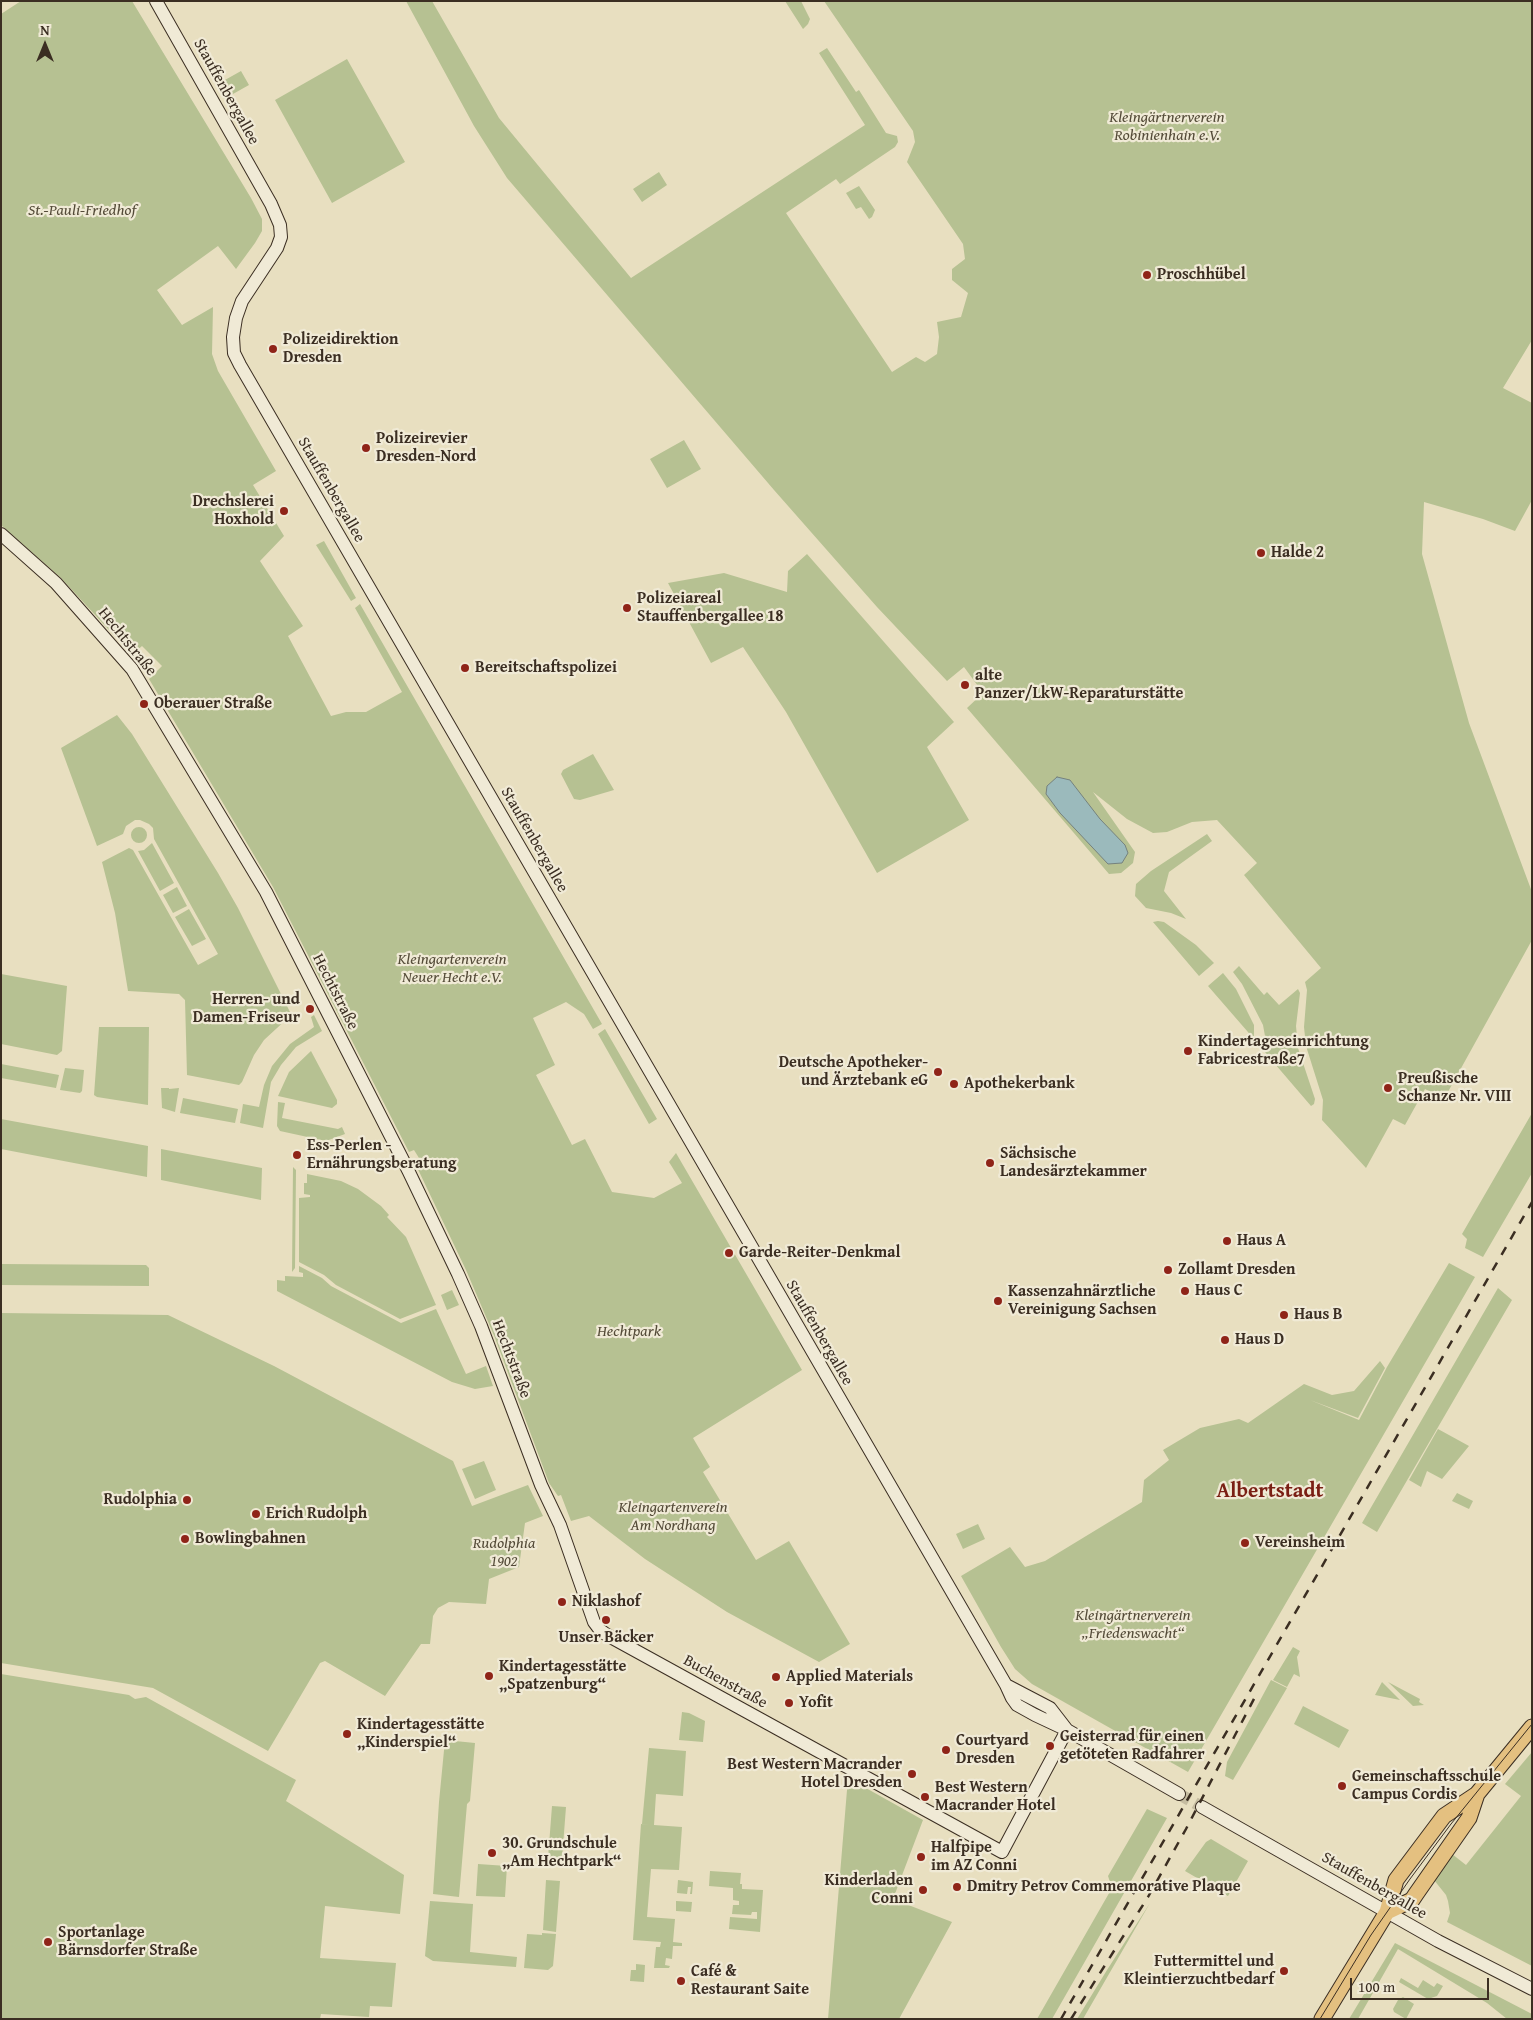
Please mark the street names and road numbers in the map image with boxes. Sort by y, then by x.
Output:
street label: Stauffenbergallee [189,36,263,148]
street label: Stauffenbergallee [293,434,369,546]
street label: Hechtstraße [94,604,160,680]
street label: Stauffenbergallee [496,784,572,896]
street label: Hechtstraße [308,951,362,1033]
street label: Stauffenbergallee [781,1277,857,1389]
street label: Hechtstraße [487,1317,535,1401]
street label: Buchenstraße [680,1651,770,1713]
street label: Stauffenbergallee [1318,1848,1430,1924]

